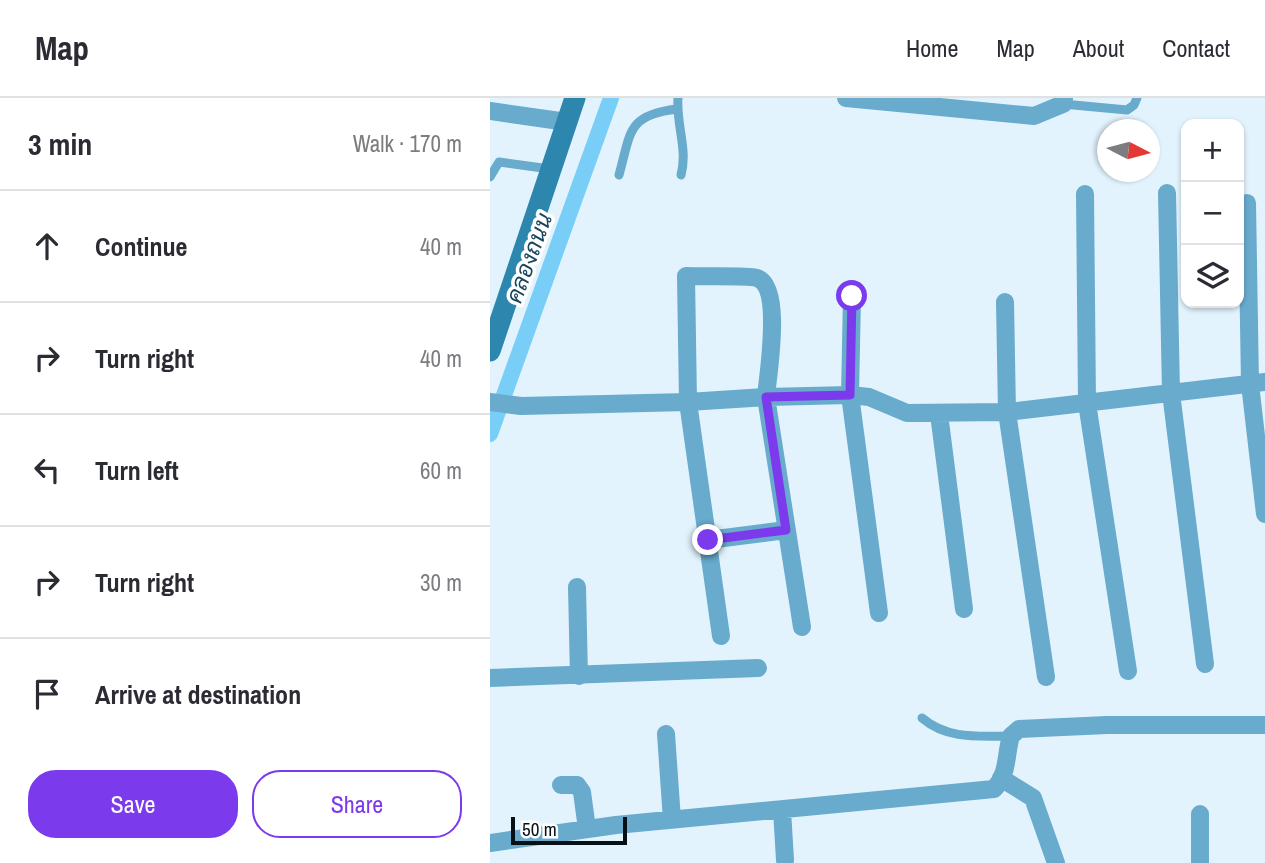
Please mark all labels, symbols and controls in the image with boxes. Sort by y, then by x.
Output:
text: Map [35,26,89,70]
text: Home [906,32,958,64]
text: Map [996,32,1035,64]
text: About [1073,32,1124,64]
text: Contact [1162,32,1230,64]
north arrow [1097,119,1160,182]
map controls [1181,119,1244,308]
button: + [1181,119,1244,182]
text: 3 min [28,124,92,164]
text: Walk · 170 m [353,128,462,159]
button: − [1181,182,1244,245]
water label: คลองถนน [498,208,559,307]
icon: ahead [28,227,66,265]
text: Continue [95,229,187,264]
text: 40 m [420,231,462,262]
button: layers [1181,245,1244,308]
route start [836,280,867,311]
icon: right [28,339,66,377]
text: Turn right [95,341,194,376]
text: 40 m [420,343,462,374]
icon: left [28,451,66,489]
text: Turn left [95,453,179,488]
text: 60 m [420,455,462,486]
route end [692,524,723,555]
icon: right [28,563,66,601]
text: Turn right [95,565,194,600]
text: 30 m [420,567,462,598]
icon: arrive [28,675,66,713]
text: Arrive at destination [95,677,301,712]
button: Save [28,770,238,838]
button: Share [252,770,462,838]
scale bar [511,814,626,846]
text: 50 m [522,816,557,842]

